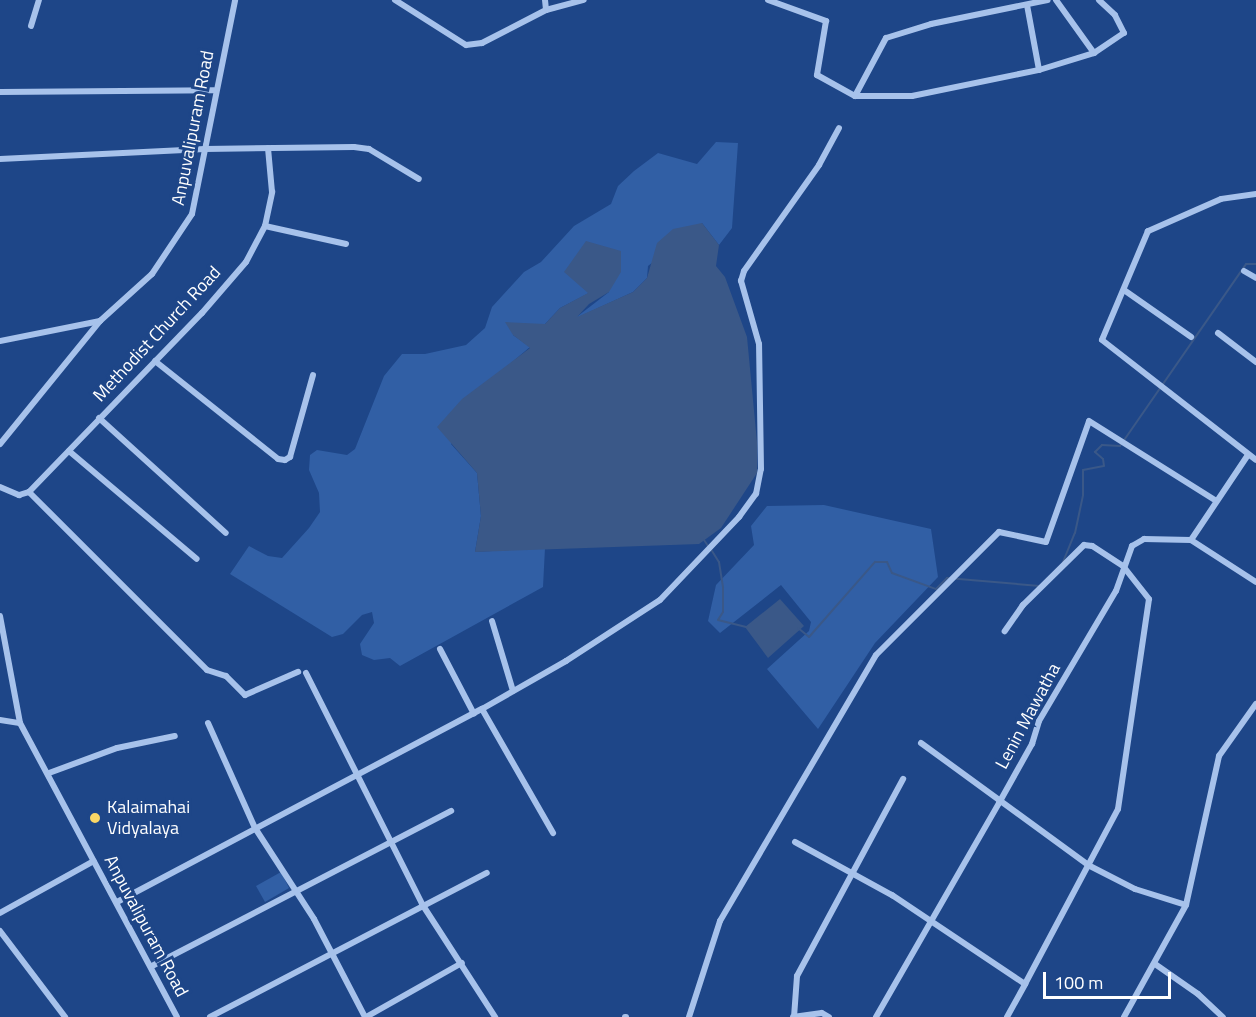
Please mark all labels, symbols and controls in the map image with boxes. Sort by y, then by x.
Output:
street label: Anpuvalipuram Road [167,49,219,207]
street label: Methodist Church Road [89,262,225,406]
street label: Lenin Mawatha [991,659,1065,773]
place label: Kalaimahai Vidyalaya [107,797,190,840]
marker: Kalaimahai Vidyalaya [88,811,102,825]
street label: Anpuvalipuram Road [100,851,192,1001]
scale bar [1046,960,1174,998]
text: 100 m [1054,969,1103,996]

